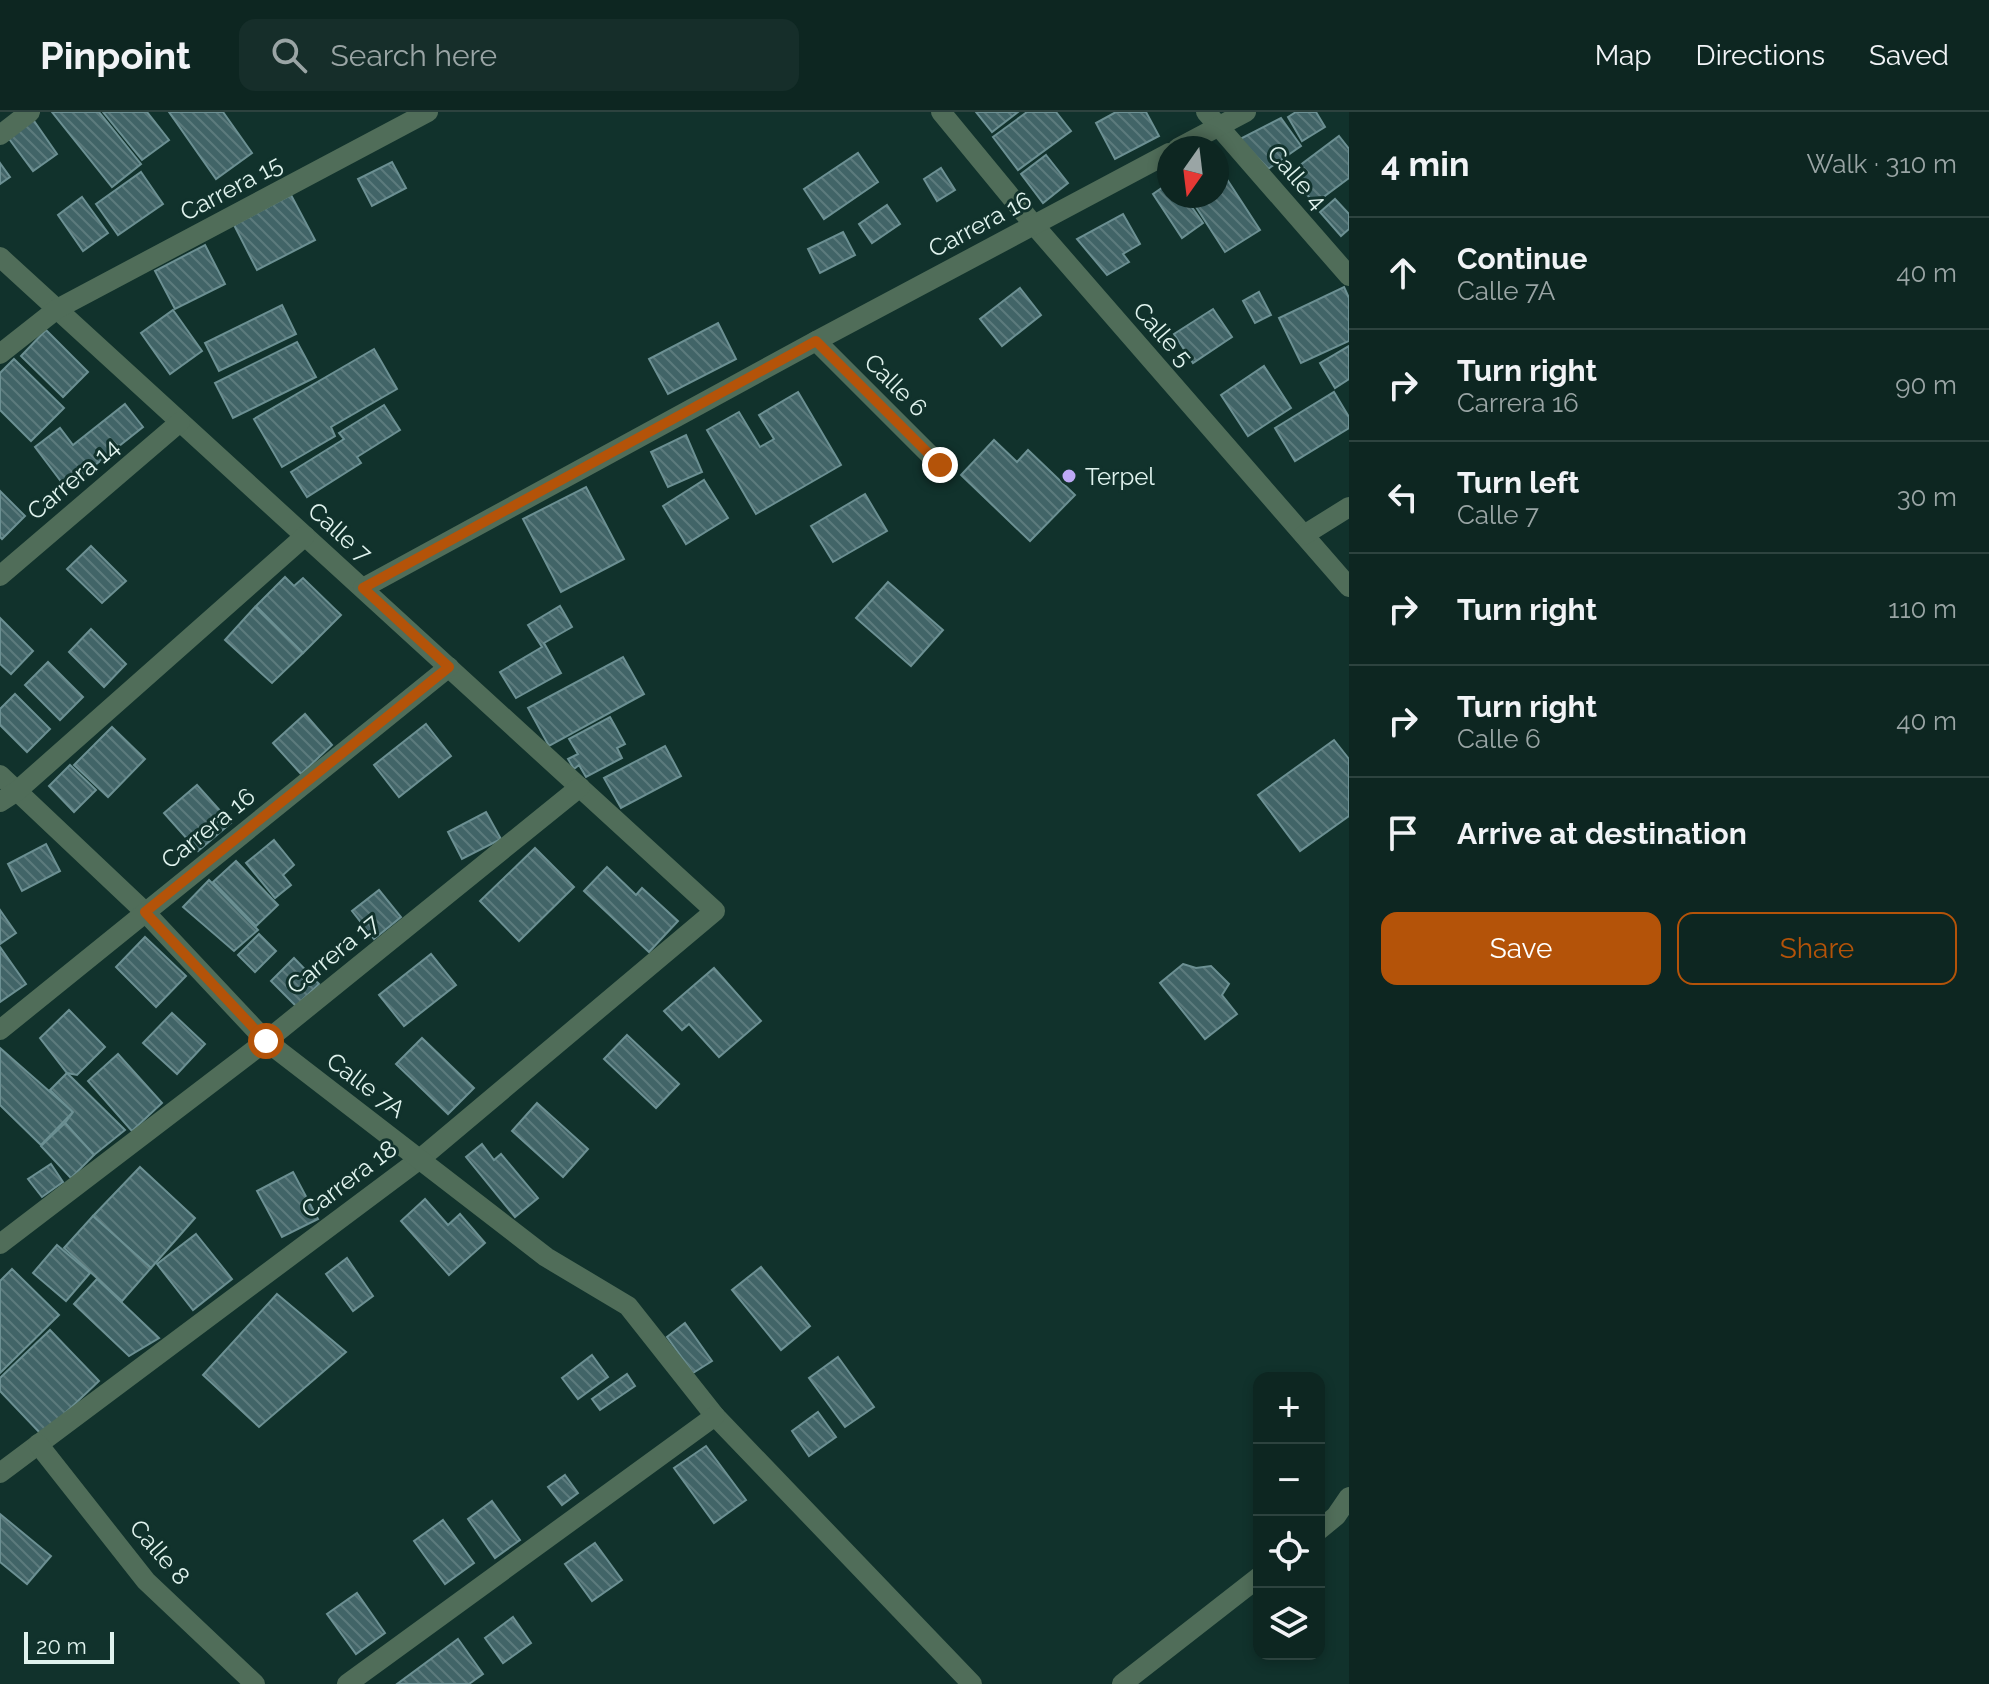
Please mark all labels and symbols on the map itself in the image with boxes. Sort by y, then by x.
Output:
north arrow [1157,136,1229,208]
street label: Calle 4 [1261,139,1333,215]
street label: Carrera 15 [175,149,287,227]
street label: Carrera 16 [924,185,1036,263]
street label: Calle 5 [1127,296,1199,372]
street label: Calle 6 [858,347,934,423]
street label: Carrera 14 [21,432,125,526]
route end [922,447,958,483]
place label: Terpel [1085,462,1155,491]
marker: Terpel [1060,467,1078,485]
street label: Calle 7 [302,496,378,568]
street label: Carrera 16 [155,781,261,875]
street label: Carrera 17 [281,908,385,1000]
route start [248,1023,284,1059]
street label: Calle 7A [321,1046,411,1124]
street label: Carrera 18 [295,1134,403,1224]
street label: Calle 8 [124,1513,196,1591]
scale bar [24,1628,114,1664]

